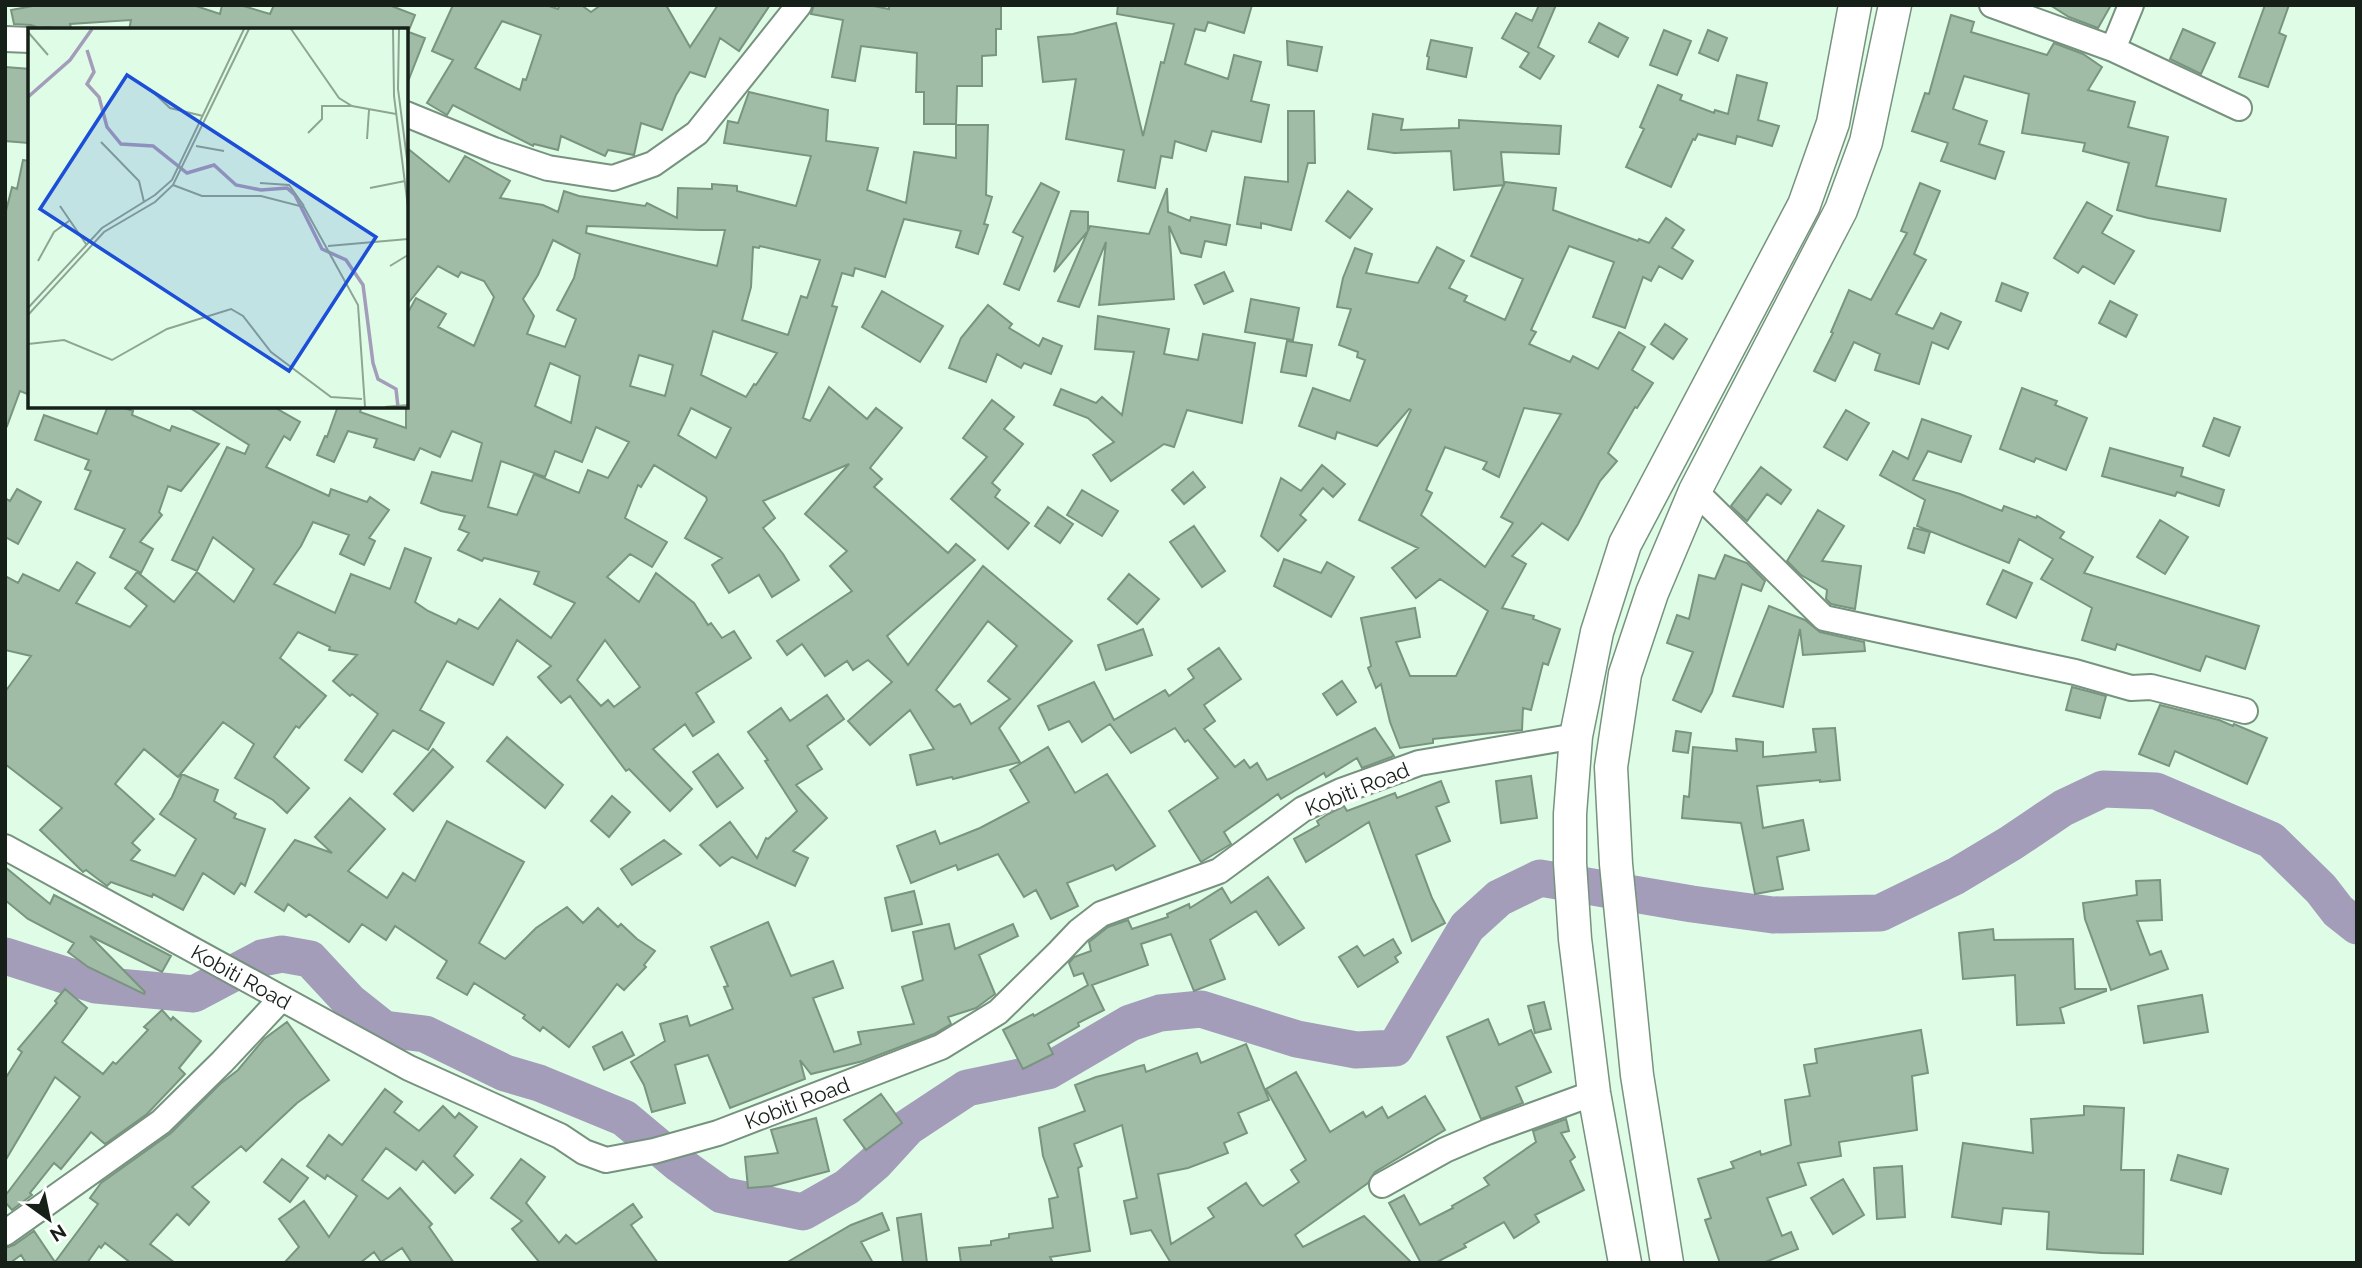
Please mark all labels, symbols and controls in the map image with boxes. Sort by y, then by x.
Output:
inset map [28,28,408,408]
street label: Kobiti Road [1301,757,1413,821]
street label: Kobiti Road [187,939,295,1015]
street label: Kobiti Road [741,1072,853,1134]
north arrow [14,1184,84,1254]
text: N [46,1220,70,1246]

